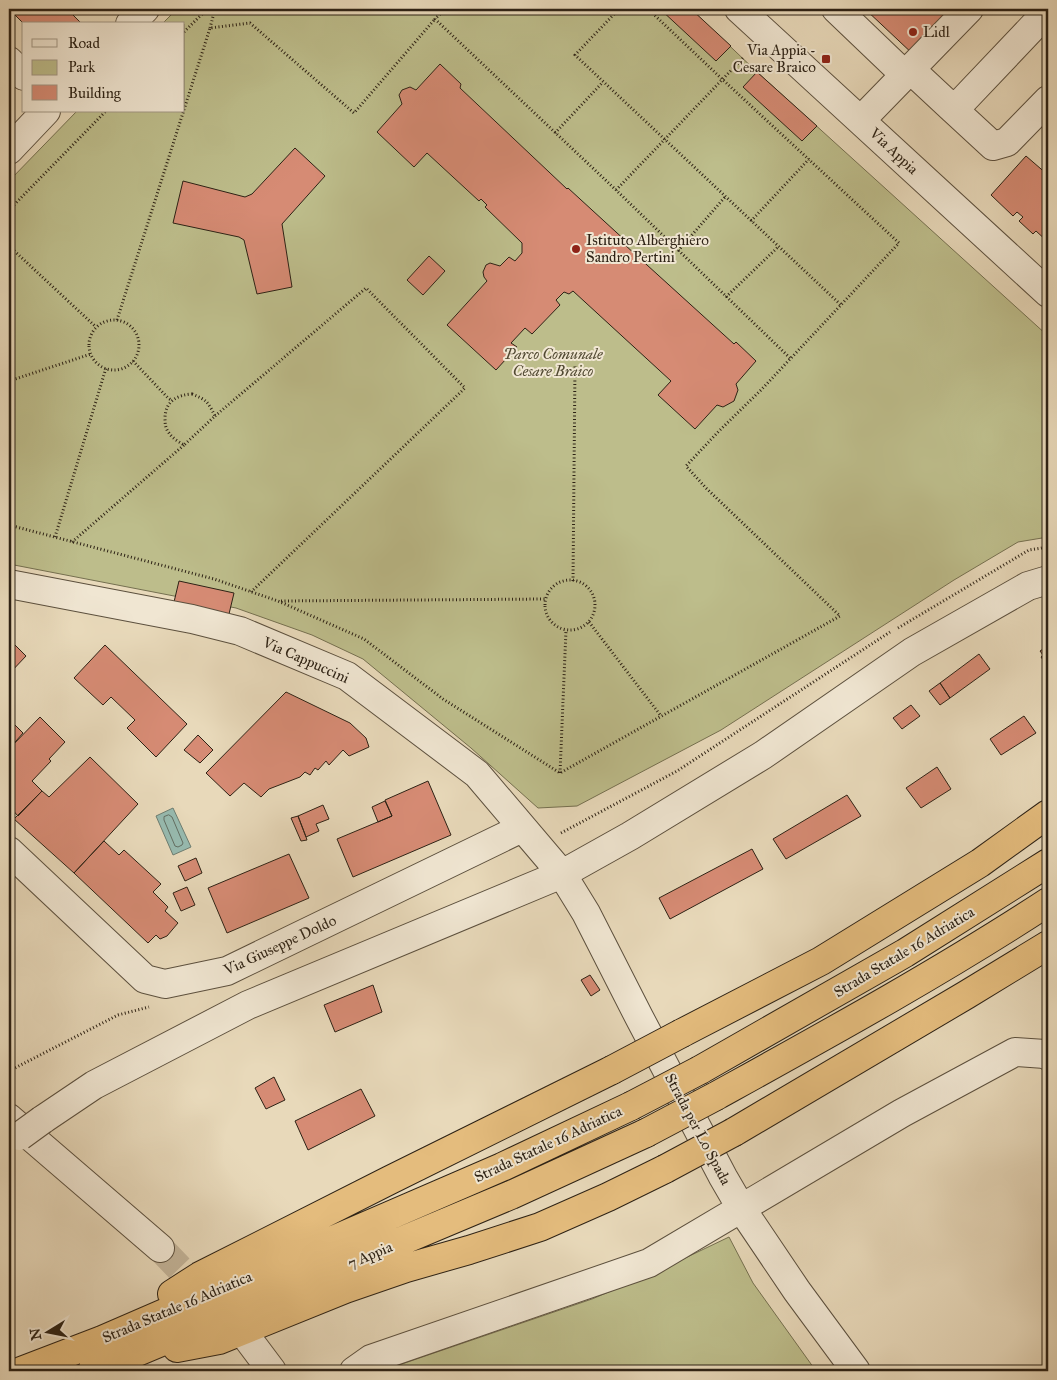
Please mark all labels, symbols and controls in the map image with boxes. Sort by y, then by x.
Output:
legend [22,22,185,112]
place label: Lidl [923,23,951,41]
marker: Lidl [907,26,919,38]
text: Road [68,34,100,52]
place label: Via Appia - Cesare Braico [733,41,816,76]
marker: Via Appia - Cesare Braico [820,53,832,65]
text: Park [68,58,95,76]
text: Building [68,84,122,102]
street label: Via Appia [865,123,922,178]
place label: Istituto Alberghiero Sandro Pertini [586,231,709,266]
marker: Istituto Alberghiero Sandro Pertini [570,243,582,255]
park label: Parco Comunale Cesare Braico [504,345,603,380]
street label: Via Cappuccini [259,633,352,687]
street label: Strada Statale 16 Adriatica [830,903,978,1001]
street label: Via Giuseppe Doldo [220,911,339,979]
street label: Strada per Lo Spada [661,1070,735,1189]
street label: Strada Statale 16 Adriatica [471,1102,625,1186]
street label: 7 Appia [345,1237,396,1272]
street label: Strada Statale 16 Adriatica [99,1267,255,1347]
north arrow [22,1308,72,1358]
text: N [26,1327,45,1341]

